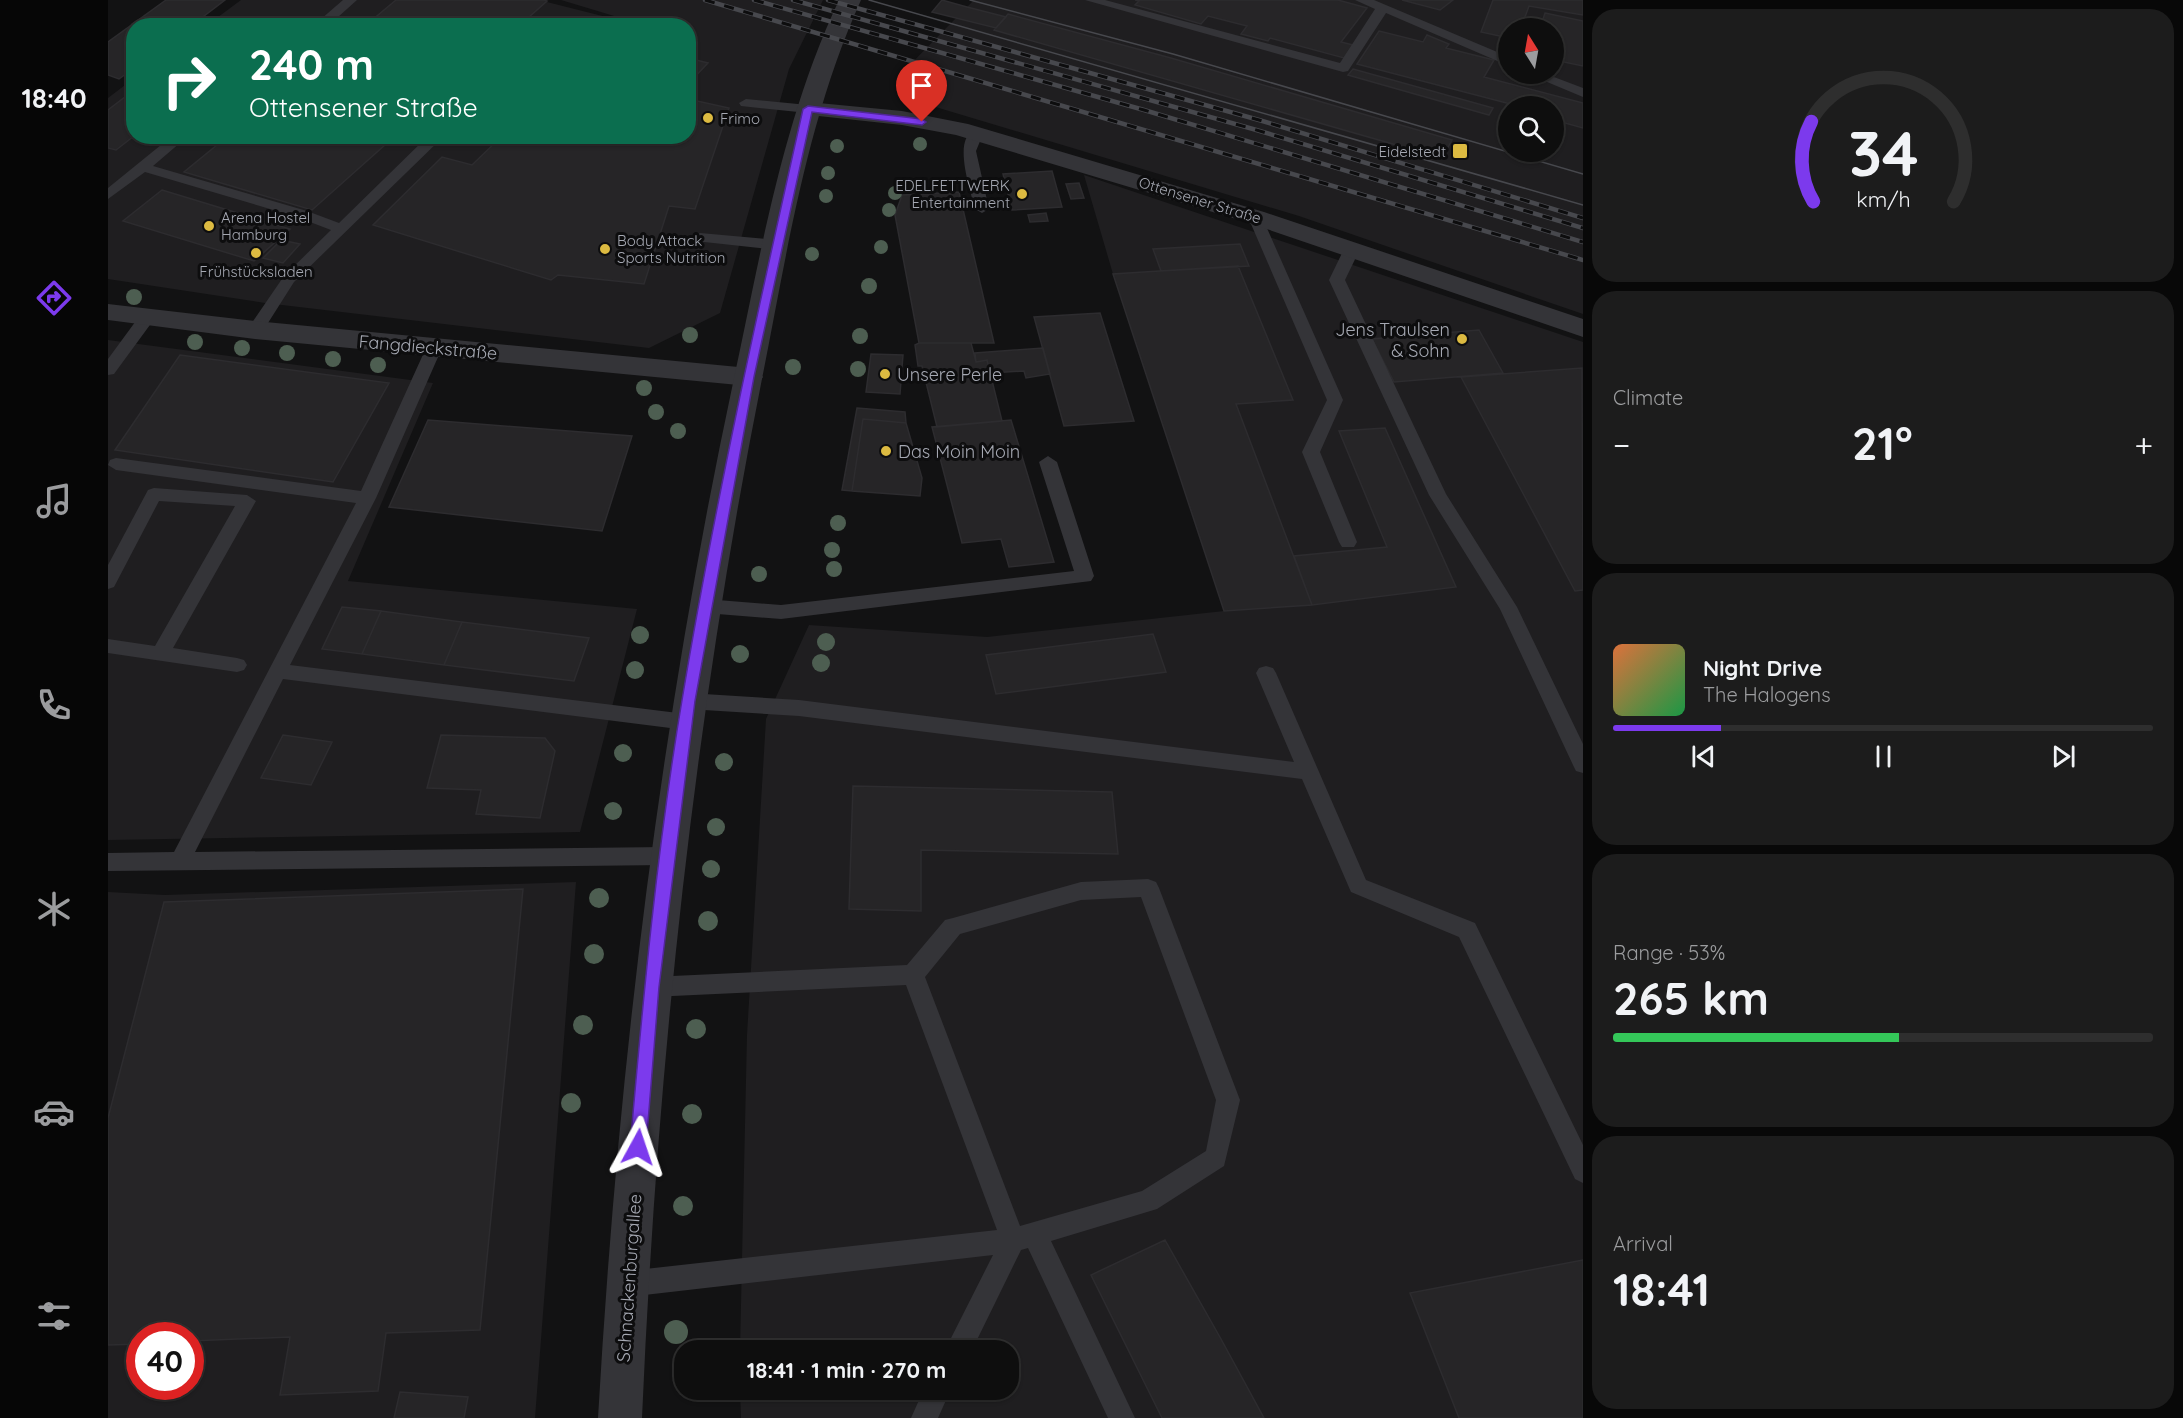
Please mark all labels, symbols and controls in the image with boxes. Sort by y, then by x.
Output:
north arrow [1498,18,1564,84]
map controls [1498,18,1564,162]
text: 240 m [249,38,374,91]
icon: right [150,42,228,120]
pin [896,60,947,122]
icon: arrive [905,69,938,102]
text: 18:40 [21,81,87,115]
text: Ottensener Straße [249,90,478,124]
button: search [1498,96,1564,162]
place label: Frimo [720,109,760,128]
marker: Frimo [701,111,715,125]
text: 34 [1848,115,1918,193]
place label: Eidelstedt [1379,142,1446,161]
marker: Eidelstedt [1451,142,1469,160]
street label: Ottensener Straße [1136,172,1264,228]
place label: EDELFETTWERK Entertainment [895,176,1010,212]
marker: EDELFETTWERK Entertainment [1015,187,1029,201]
text: km/h [1856,187,1910,213]
place label: Arena Hostel Hamburg [221,208,310,244]
marker: Arena Hostel Hamburg [202,219,216,233]
place label: Body Attack Sports Nutrition [617,231,725,267]
marker: Body Attack Sports Nutrition [598,242,612,256]
marker: Frühstücksladen [249,246,263,260]
place label: Frühstücksladen [199,262,313,281]
icon: directions [33,277,75,319]
place label: Jens Traulsen & Sohn [1335,318,1450,362]
street label: Fangdieckstraße [358,329,498,365]
marker: Jens Traulsen & Sohn [1455,332,1469,346]
place label: Unsere Perle [897,363,1002,386]
marker: Unsere Perle [878,367,892,381]
text: Climate [1613,385,1683,410]
text: 21° [1852,415,1913,471]
text: − [1613,424,1630,465]
text: + [2134,424,2153,465]
place label: Das Moin Moin [898,440,1020,463]
marker: Das Moin Moin [879,444,893,458]
icon: music [33,480,75,522]
text: Night Drive [1703,654,1822,682]
text: The Halogens [1703,682,1831,707]
icon: phone [33,684,75,726]
icon: previous [1687,740,1720,773]
icon: pause [1867,740,1900,773]
icon: next [2047,740,2080,773]
icon: climate [33,888,75,930]
text: Range · 53% [1613,940,1725,965]
text: 265 km [1613,970,1769,1026]
icon: car [33,1091,75,1133]
position arrow [606,1115,670,1179]
street label: Schnackenburgallee [612,1193,646,1363]
text: Arrival [1613,1231,1673,1256]
text: 18:41 [1613,1261,1710,1317]
icon: filters [33,1295,75,1337]
speed limit sign: 40 [126,1322,204,1400]
text: 18:41 · 1 min · 270 m [747,1356,946,1384]

